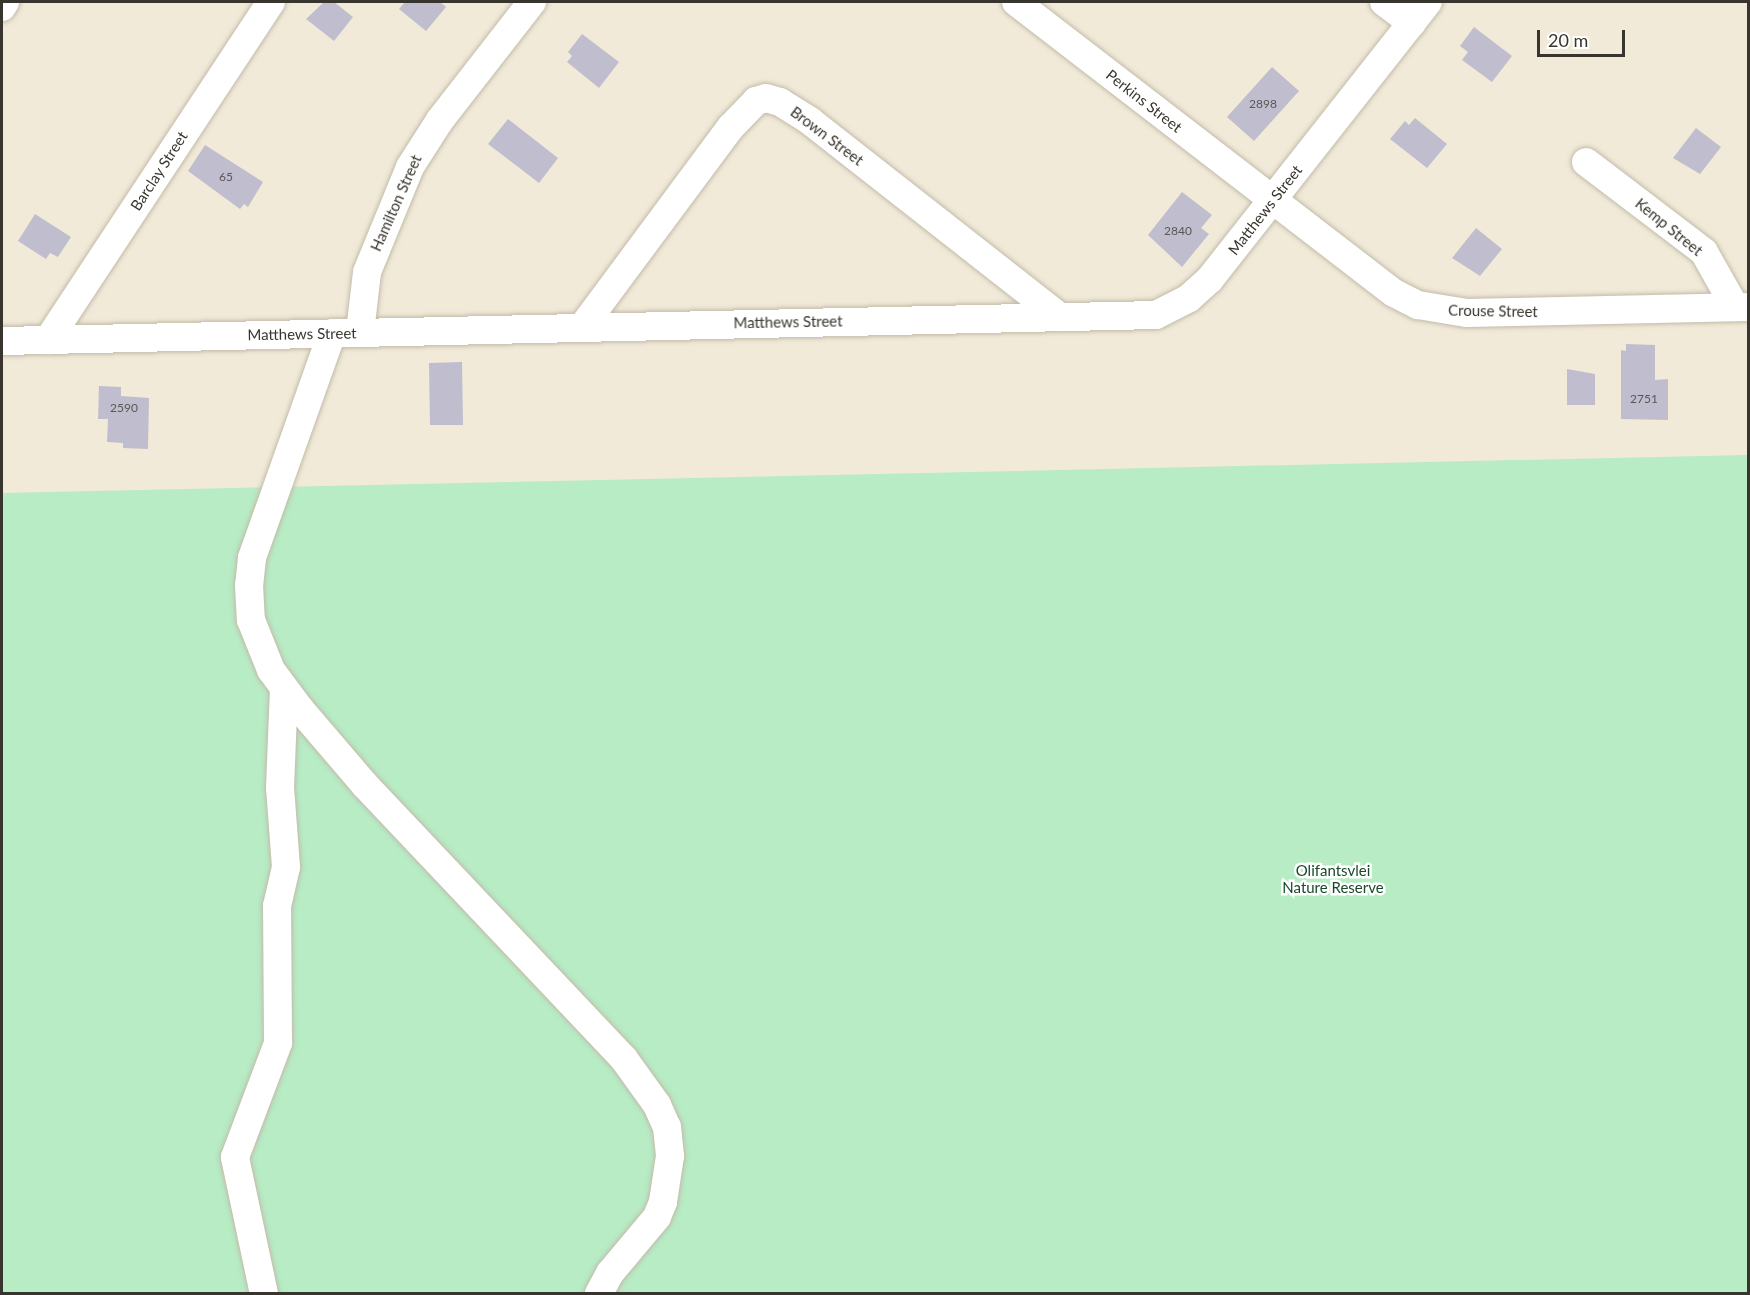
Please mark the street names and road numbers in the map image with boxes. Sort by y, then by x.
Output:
street label: Perkins Street [1102,66,1186,136]
street label: Brown Street [787,103,867,169]
street label: Barclay Street [127,128,191,214]
street label: Hamilton Street [367,152,425,254]
street label: Matthews Street [1224,161,1306,259]
street label: Kemp Street [1632,194,1706,260]
street label: Crouse Street [1448,301,1538,321]
street label: Matthews Street [733,312,843,332]
street label: Matthews Street [247,324,357,344]

